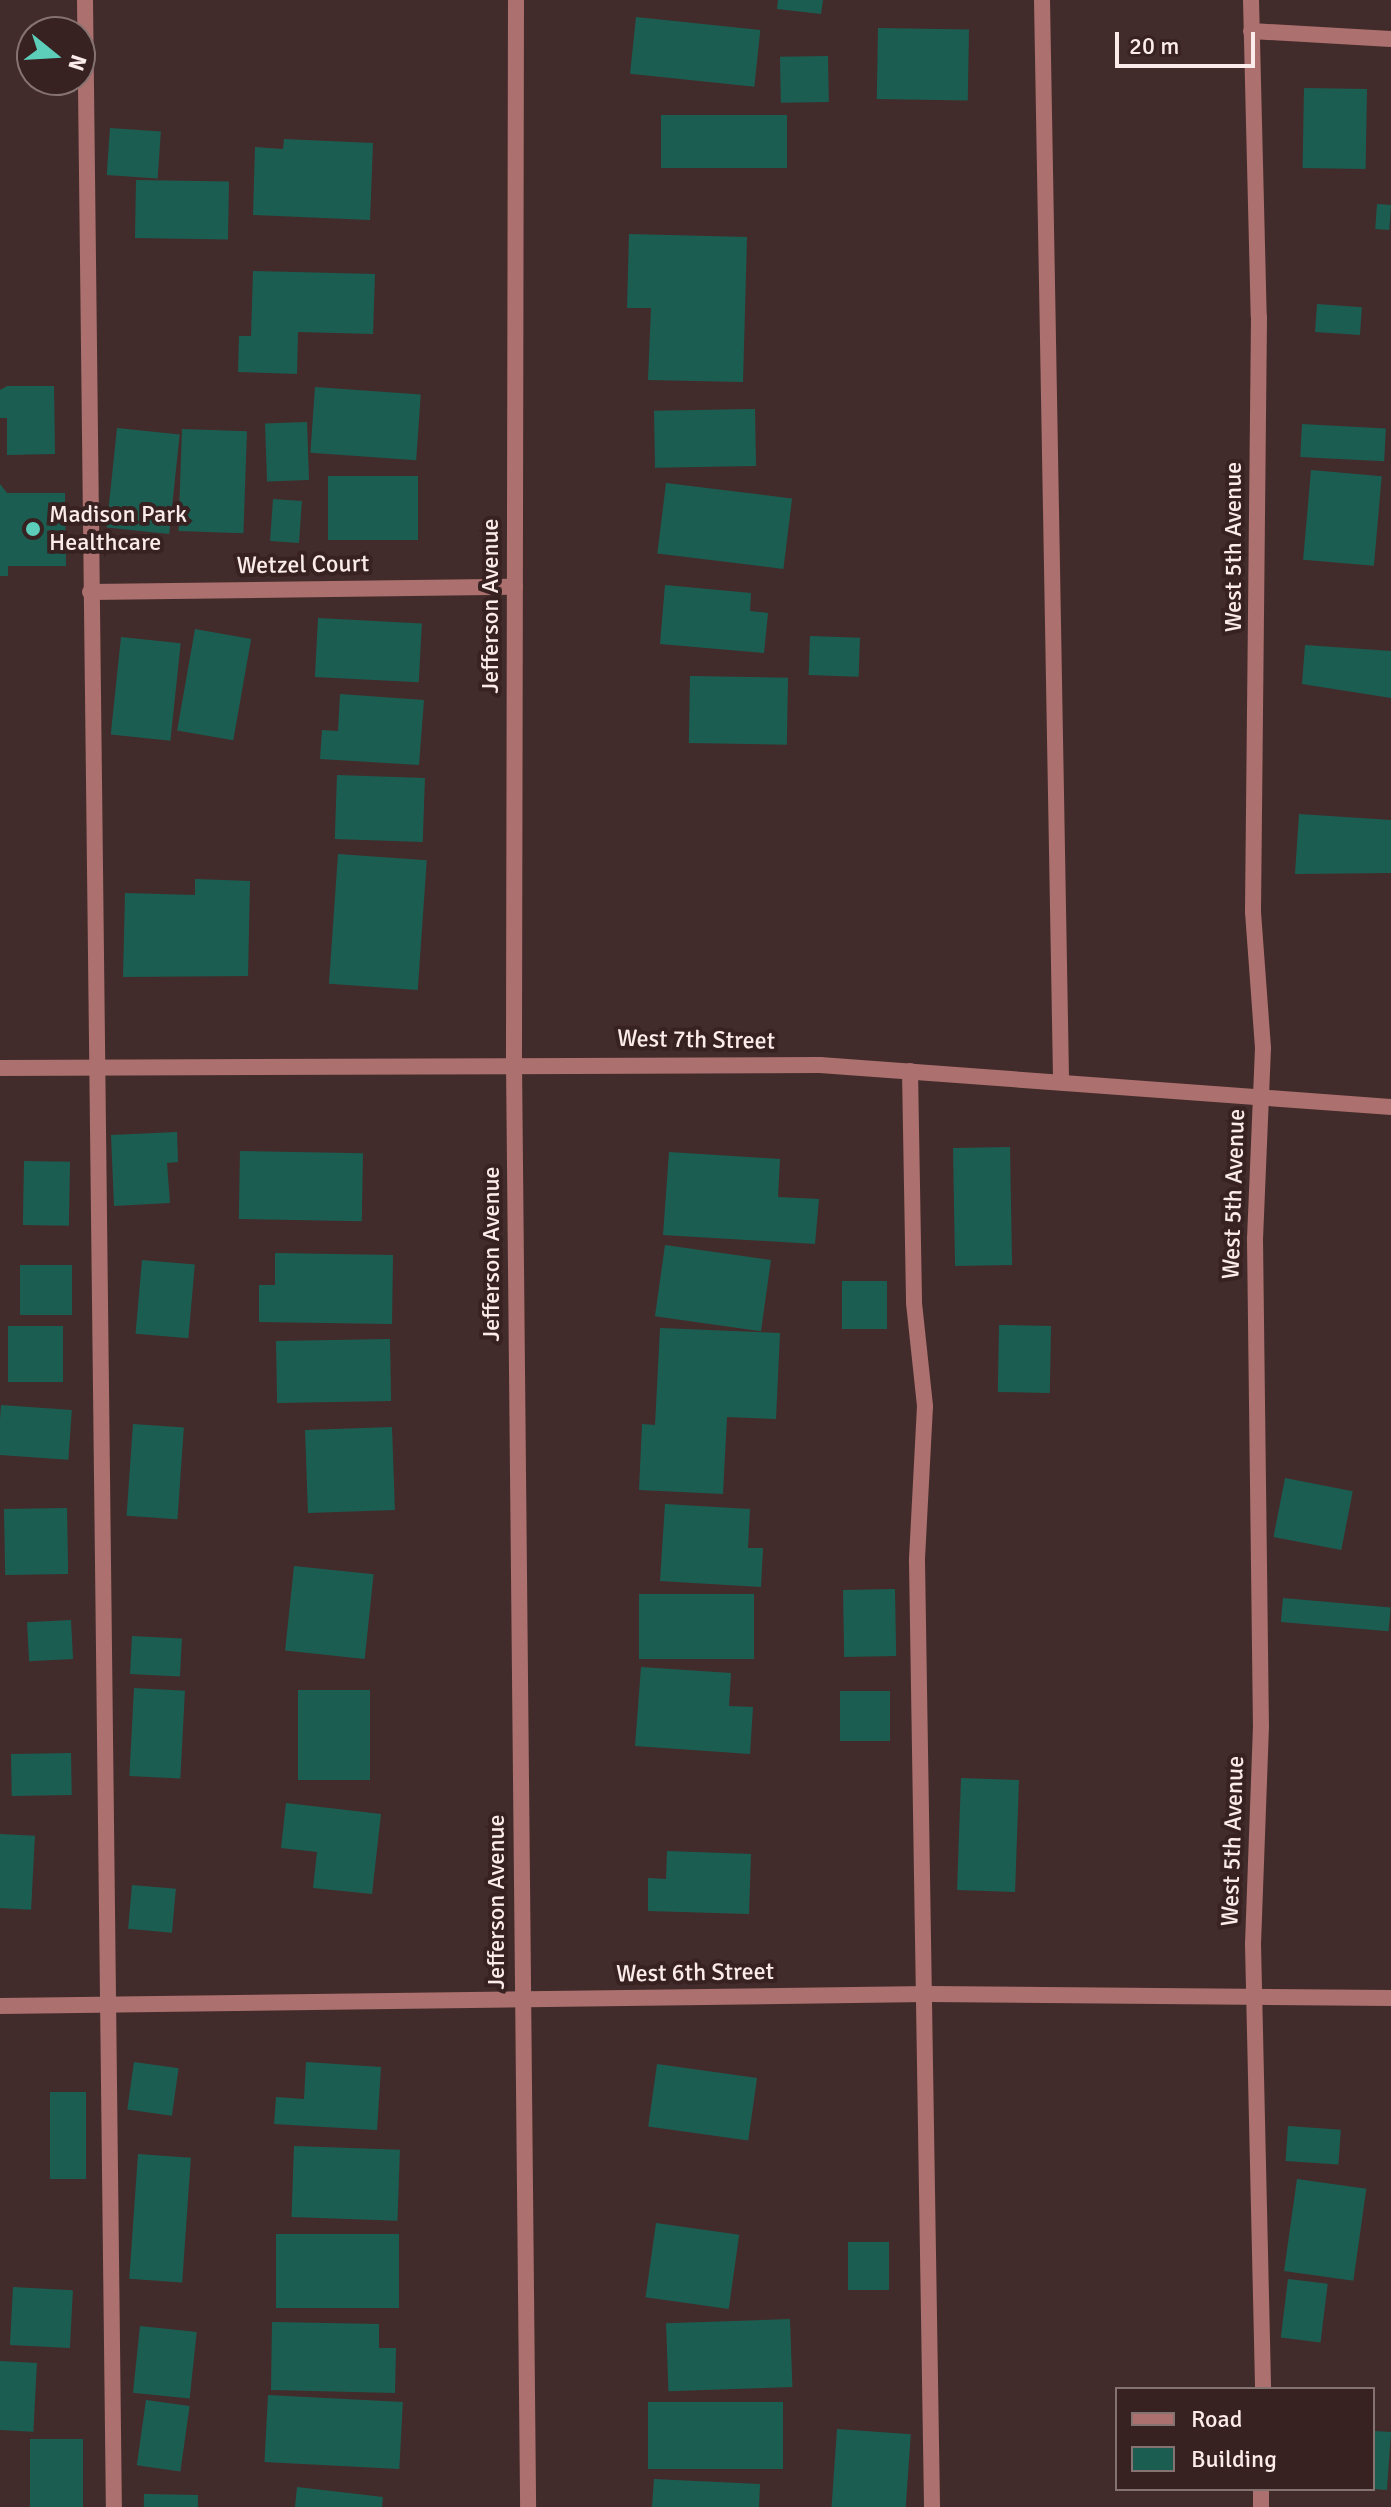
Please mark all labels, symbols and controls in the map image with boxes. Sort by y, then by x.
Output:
north arrow [16,16,96,96]
scale bar [1119,16,1259,66]
text: 20 m [1129,31,1179,61]
text: N [62,51,93,74]
street label: West 5th Avenue [1220,462,1248,632]
place label: Madison Park Healthcare [49,501,187,557]
street label: Jefferson Avenue [477,518,505,694]
marker: Madison Park Healthcare [24,520,42,538]
street label: Wetzel Court [236,549,370,581]
street label: West 7th Street [617,1024,775,1056]
street label: West 5th Avenue [1217,1108,1251,1280]
street label: Jefferson Avenue [478,1166,506,1342]
street label: West 5th Avenue [1216,1755,1250,1927]
street label: Jefferson Avenue [483,1814,511,1990]
street label: West 6th Street [616,1957,774,1989]
legend [1115,2387,1375,2491]
text: Road [1191,2404,1242,2434]
text: Building [1191,2444,1277,2474]

